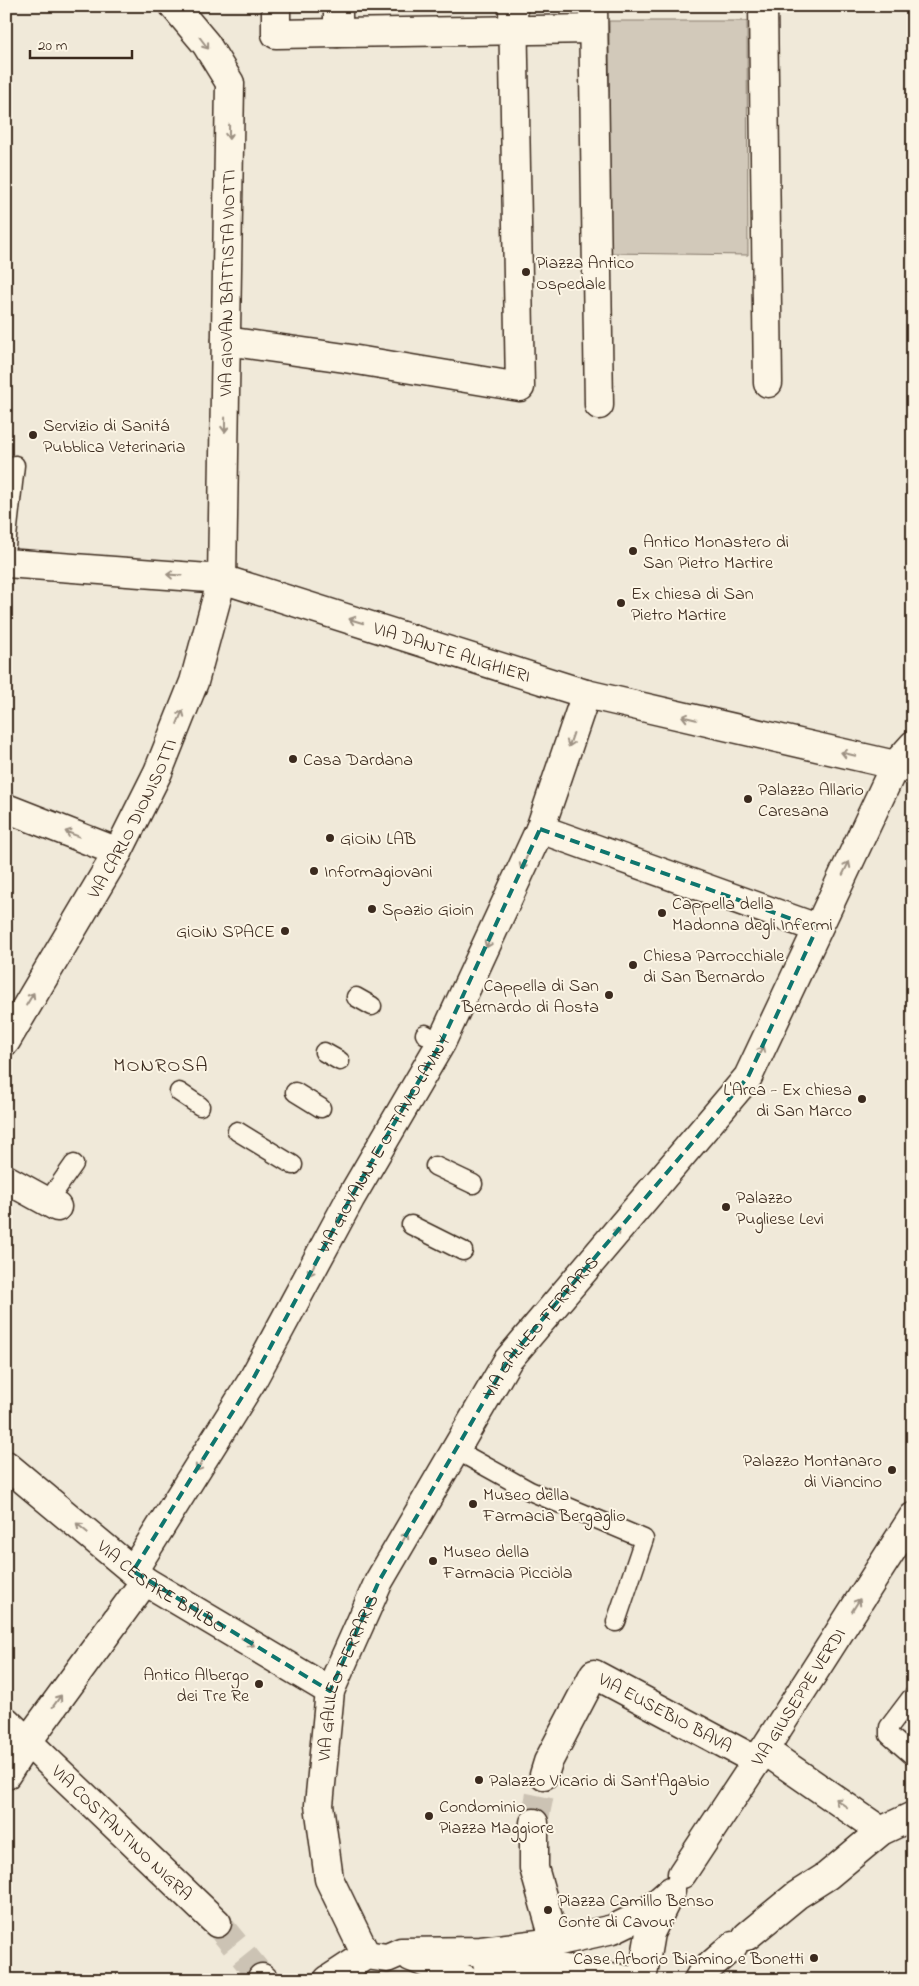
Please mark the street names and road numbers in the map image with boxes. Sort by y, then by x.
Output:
street label: VIA GIOVAN BATTISTA VIOTTI [214,169,244,398]
street label: VIA DANTE ALIGHIERI [369,616,534,691]
street label: VIA CARLO DIONISOTTI [82,735,185,905]
street label: VIA GIOVANNI E OTTAVIO LAVINY [312,1031,458,1259]
street label: VIA GALILEO FERRARIS [477,1251,606,1404]
street label: VIA CESARE BALBO [90,1534,230,1641]
street label: VIA GALILEO FERRARIS [312,1591,386,1763]
street label: VIA GIUSEPPE VERDI [745,1624,853,1772]
street label: VIA EUSEBIO BAVA [592,1667,736,1760]
street label: VIA COSTANTINO NIGRA [44,1759,197,1908]

